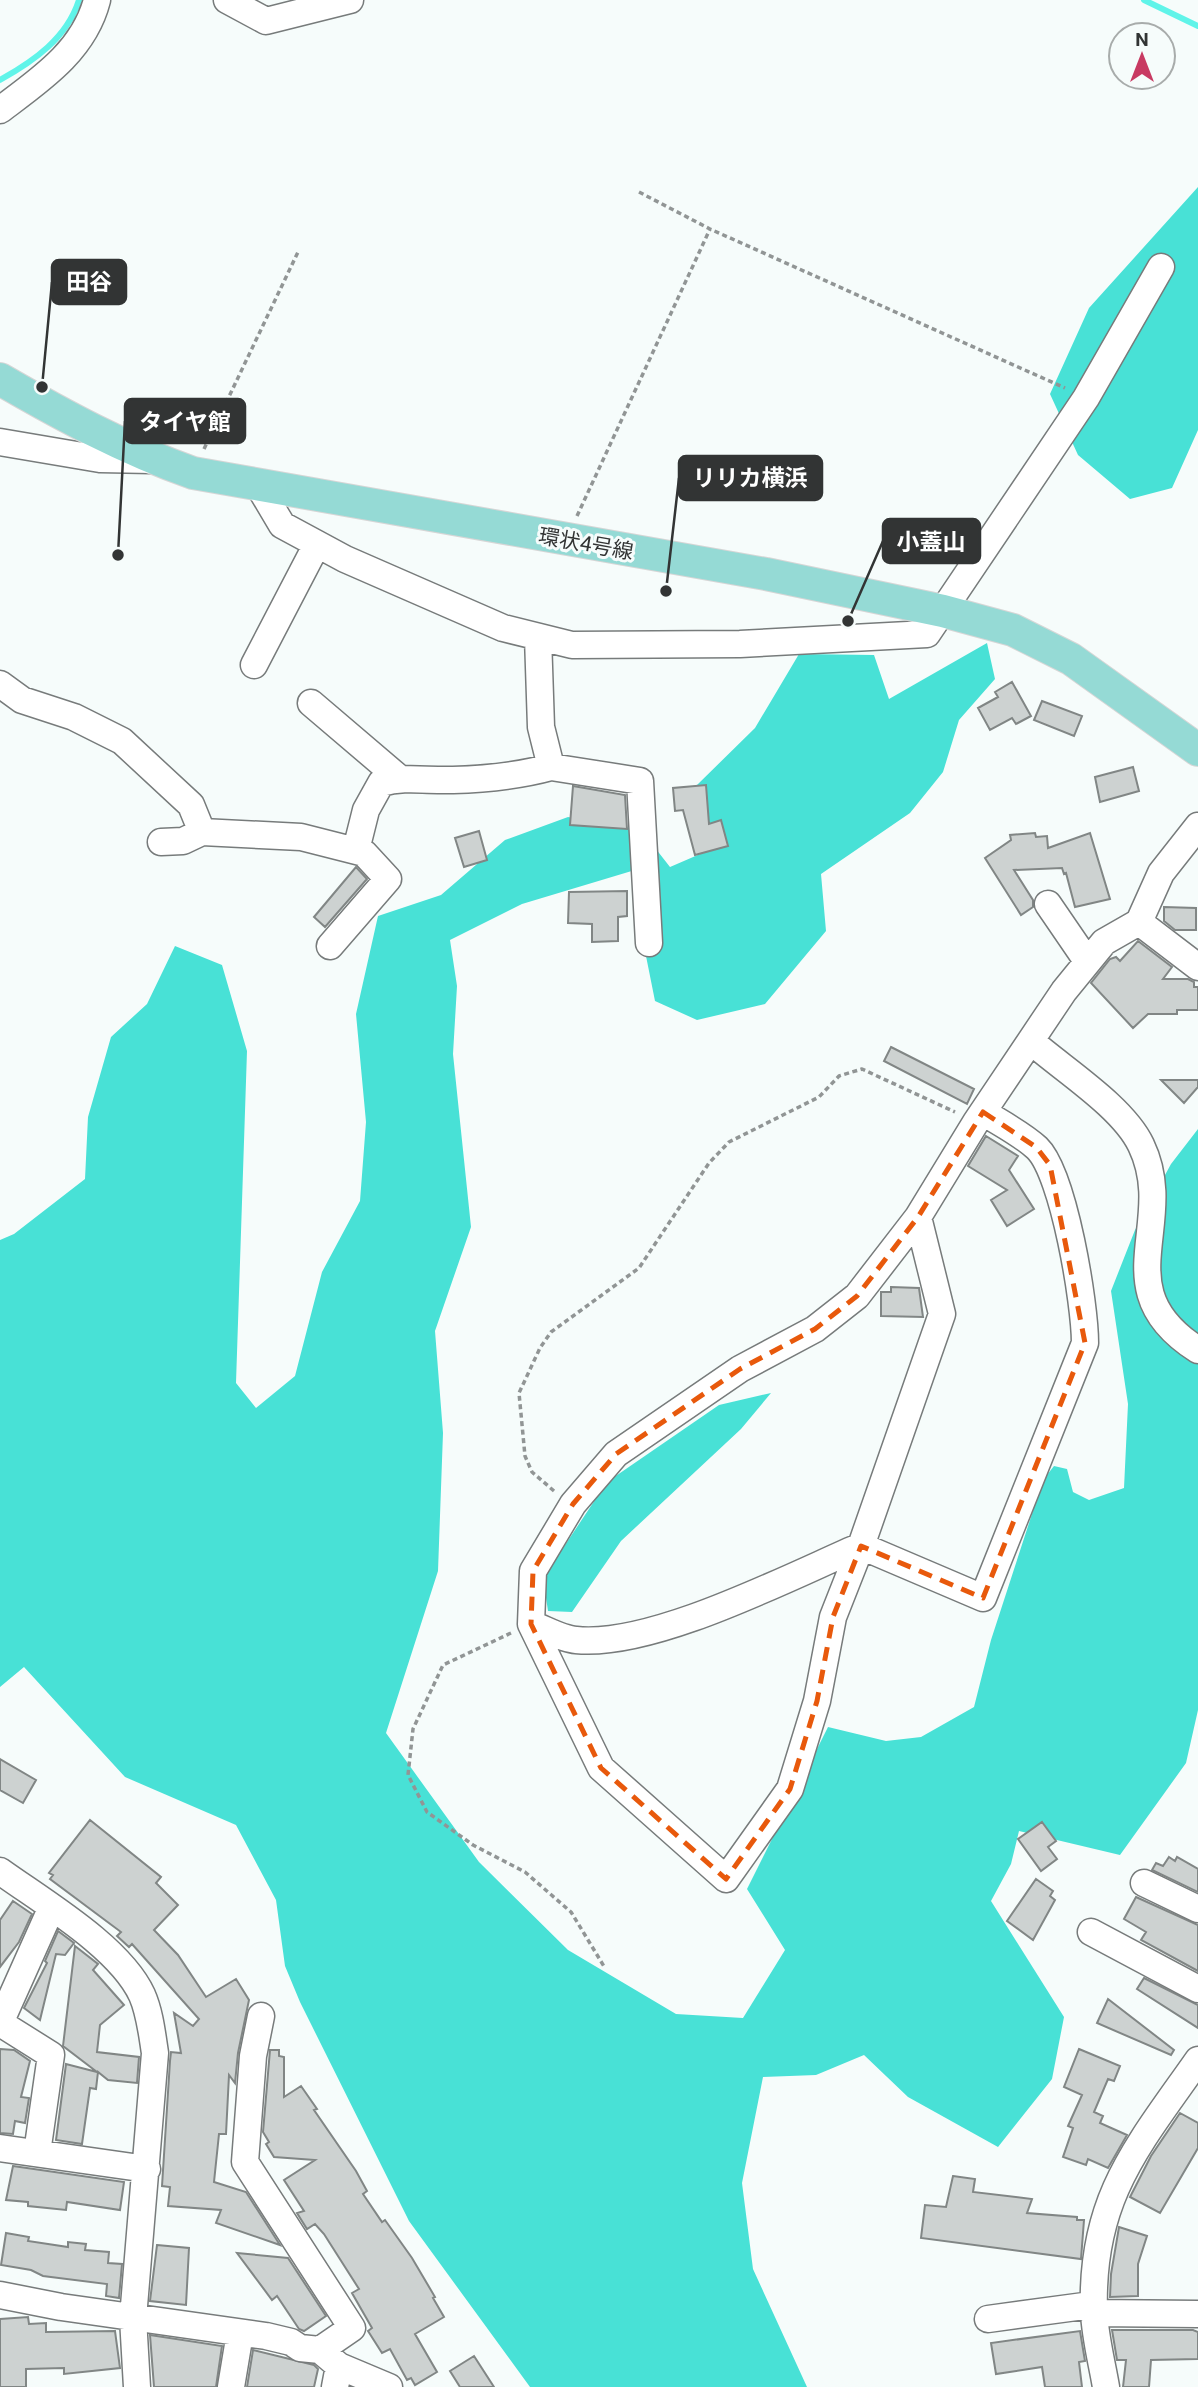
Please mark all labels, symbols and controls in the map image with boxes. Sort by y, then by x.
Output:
north arrow [1107,21,1177,91]
text: N [1135,28,1149,51]
callout: 田谷 [52,260,126,304]
text: 田谷 [66,269,112,296]
callout: タイヤ館 [125,399,245,443]
text: タイヤ館 [139,409,231,436]
callout: リリカ横浜 [679,456,822,500]
text: リリカ横浜 [693,465,808,492]
callout: 小蓋山 [883,519,980,563]
street label: 環状4号線 [537,524,635,564]
text: 小蓋山 [897,529,966,556]

